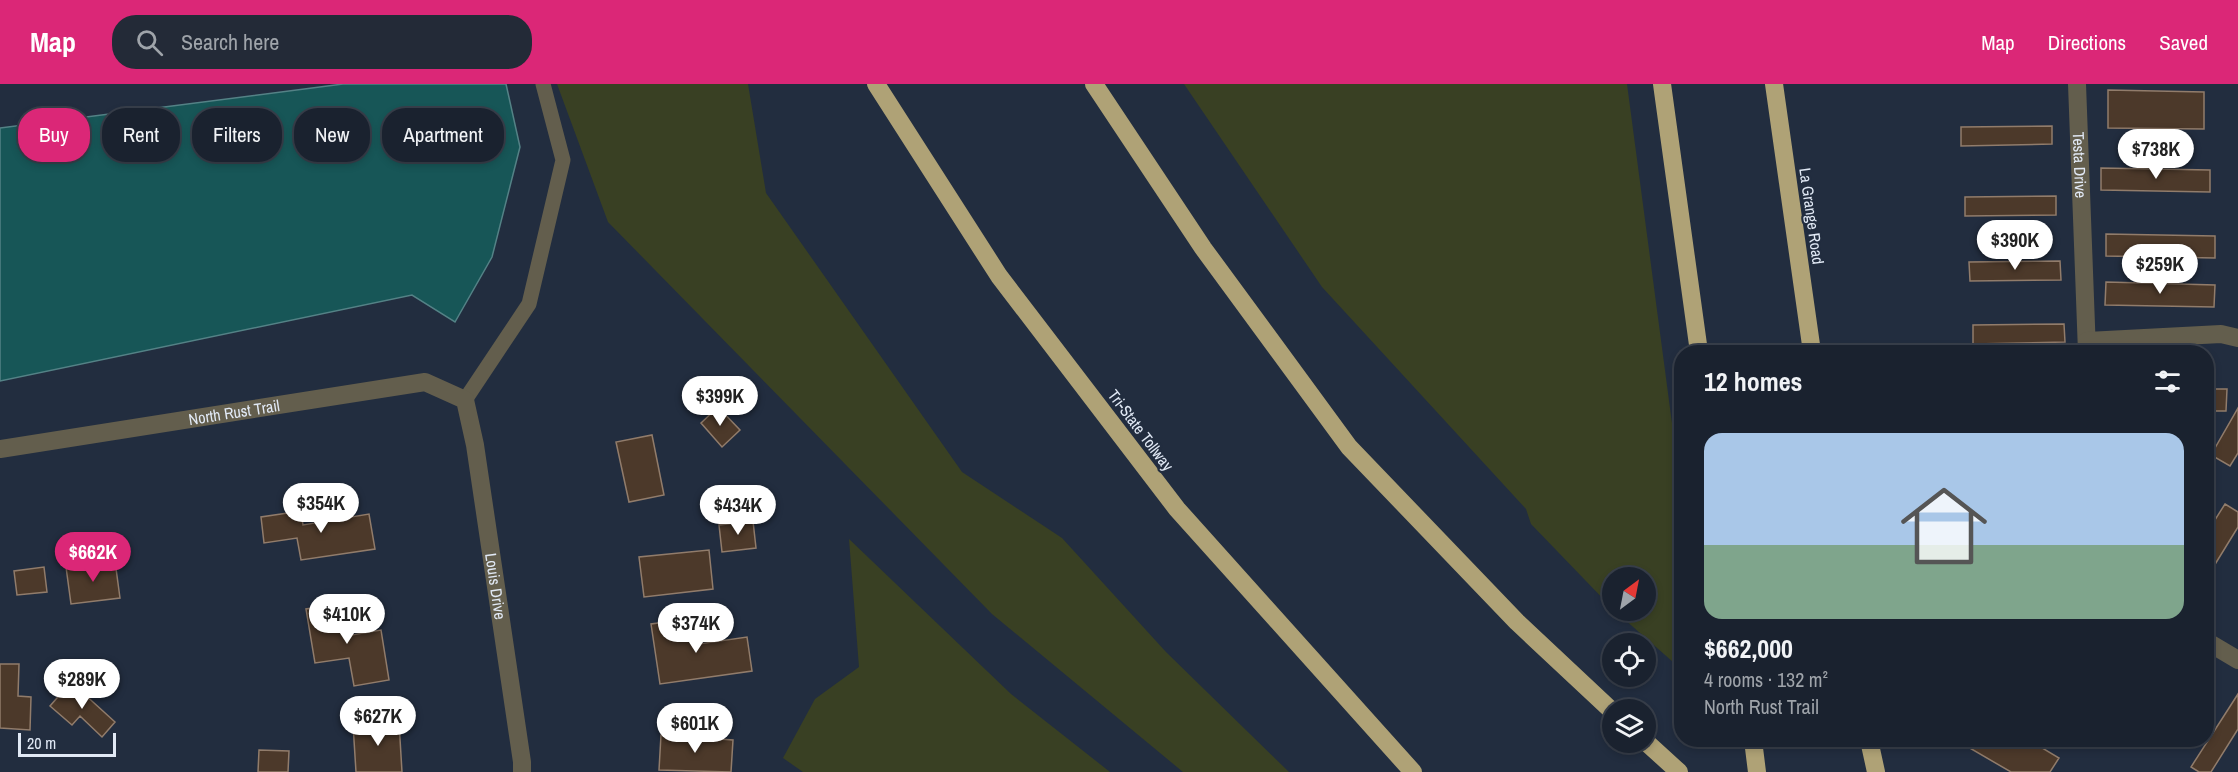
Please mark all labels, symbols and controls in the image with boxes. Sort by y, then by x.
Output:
search box [112,15,532,69]
text: Map [30,23,76,61]
icon: search [133,26,166,59]
text: Search here [181,27,279,57]
text: Map [1981,28,2015,57]
text: Directions [2048,28,2126,57]
text: Saved [2159,28,2208,57]
chip: Buy [18,108,90,162]
chip: Rent [102,108,180,162]
chip: Filters [192,108,282,162]
chip: New [294,108,370,162]
chip: Apartment [382,108,504,162]
pin: $738K [2114,129,2198,180]
street label: Testa Drive [2068,131,2092,199]
text: $738K [2132,135,2180,162]
street label: La Grange Road [1794,166,1830,266]
pin: $390K [1973,220,2057,271]
text: $390K [1991,226,2039,253]
pin: $259K [2118,244,2202,295]
text: $259K [2136,250,2184,277]
text: 12 homes [1704,364,1802,399]
icon: filters [2151,365,2184,398]
pin: $399K [678,376,762,427]
text: $399K [696,382,744,409]
street label: Tri-State Tollway [1103,385,1179,476]
street label: North Rust Trail [187,394,281,430]
icon: home [1890,472,1998,580]
pin: $354K [279,483,363,534]
pin: $434K [696,485,780,536]
text: $354K [297,489,345,516]
text: $434K [714,491,762,518]
pin: $662K [51,532,135,583]
text: $662K [69,538,117,565]
street label: Louis Drive [480,551,512,621]
north arrow [1602,567,1656,621]
map controls [1602,567,1656,753]
pin: $410K [305,594,389,645]
text: $410K [323,600,371,627]
pin: $374K [654,603,738,654]
text: $374K [672,609,720,636]
text: $662,000 [1704,631,1793,666]
button: locate [1602,633,1656,687]
pin: $289K [40,659,124,710]
text: $289K [58,665,106,692]
text: 4 rooms · 132 m² [1704,666,1828,693]
text: North Rust Trail [1704,693,1819,720]
pin: $627K [336,696,420,747]
button: layers [1602,699,1656,753]
text: $627K [354,702,402,729]
pin: $601K [653,703,737,754]
text: $601K [671,709,719,736]
scale bar [18,730,116,758]
text: 20 m [27,732,56,754]

